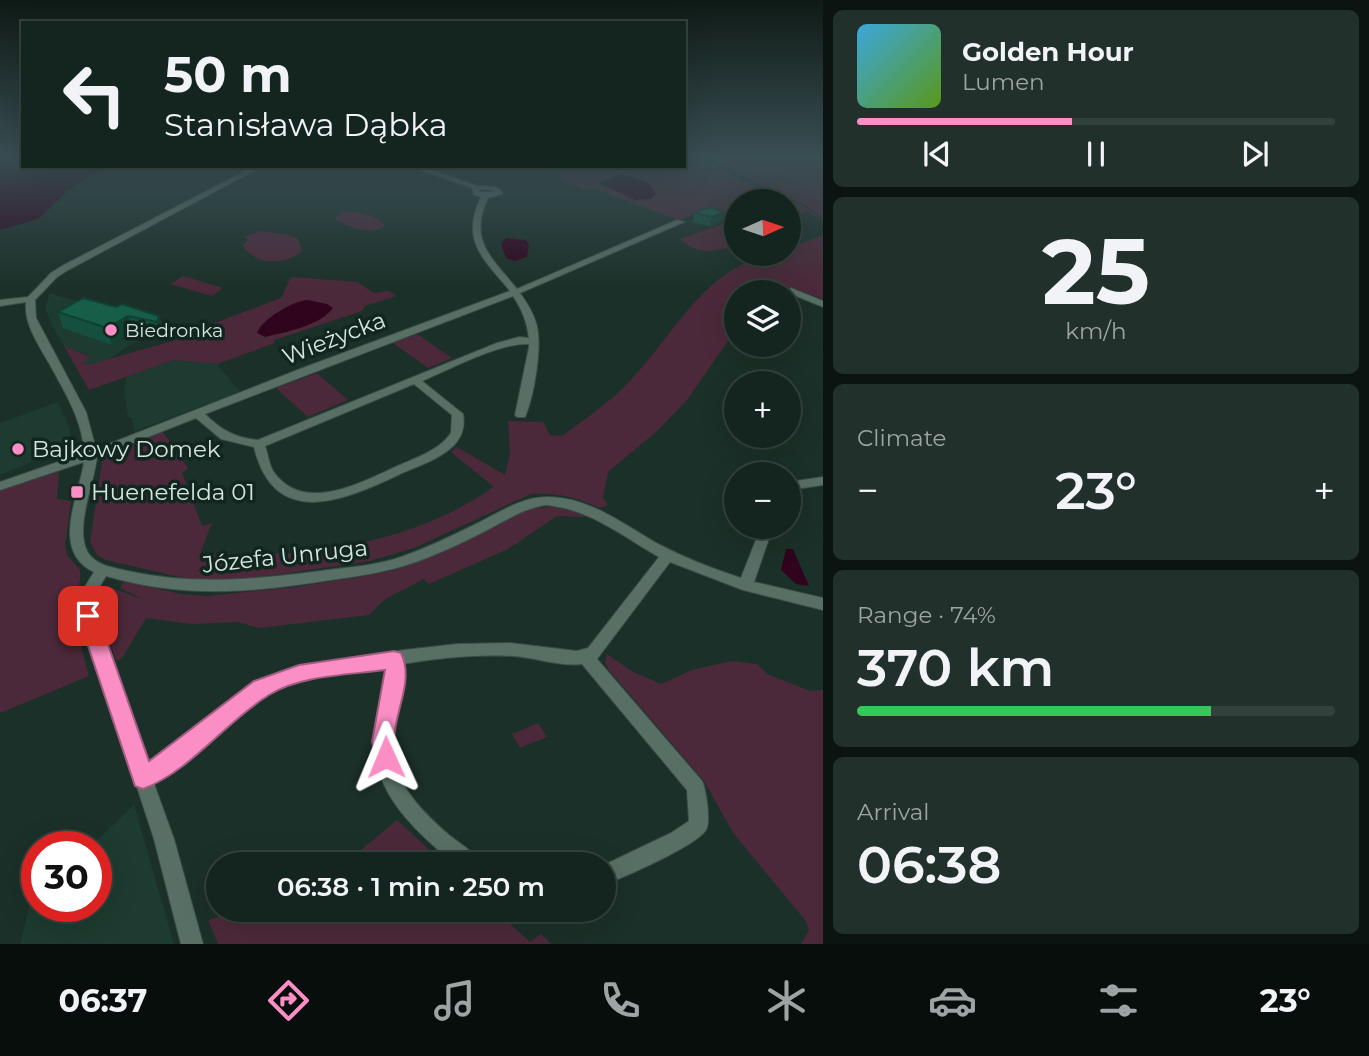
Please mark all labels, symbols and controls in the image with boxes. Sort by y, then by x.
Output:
text: Golden Hour [962,36,1134,68]
text: 50 m [164,45,292,104]
icon: left [49,49,140,140]
text: Lumen [962,68,1045,96]
text: Stanisława Dąbka [164,105,448,144]
icon: previous [918,135,956,173]
icon: pause [1077,135,1115,173]
icon: next [1236,135,1274,173]
north arrow [724,189,802,266]
map controls [724,189,801,539]
text: 25 [1042,216,1150,327]
button: layers [724,280,801,357]
street label: Wieżycka [278,305,390,371]
text: km/h [1065,317,1127,345]
place label: Biedronka [125,319,223,342]
marker: Biedronka [103,322,119,338]
button: + [724,371,801,448]
text: Climate [857,424,946,452]
place label: Bajkowy Domek [32,435,221,463]
marker: Bajkowy Domek [10,441,26,457]
text: 23° [1055,459,1137,522]
button: − [724,462,801,539]
text: − [857,467,879,514]
text: + [1313,467,1335,514]
place label: Huenefelda 01 [91,478,255,506]
marker: Huenefelda 01 [69,484,85,500]
street label: Józefa Unruga [200,533,369,579]
pin [58,586,118,646]
icon: arrive [69,597,107,635]
text: Range · 74% [857,601,996,629]
text: 370 km [857,636,1054,699]
position arrow [349,720,423,794]
text: Arrival [857,798,930,826]
speed limit sign: 30 [21,831,112,922]
text: 06:38 [857,833,1001,896]
text: 06:38 · 1 min · 250 m [277,871,545,903]
icon: directions [264,976,313,1025]
icon: music [430,976,479,1025]
icon: phone [596,976,645,1025]
icon: climate [762,976,811,1025]
icon: car [928,976,977,1025]
icon: filters [1094,976,1143,1025]
text: 06:37 [58,981,147,1020]
text: 23° [1260,981,1311,1020]

